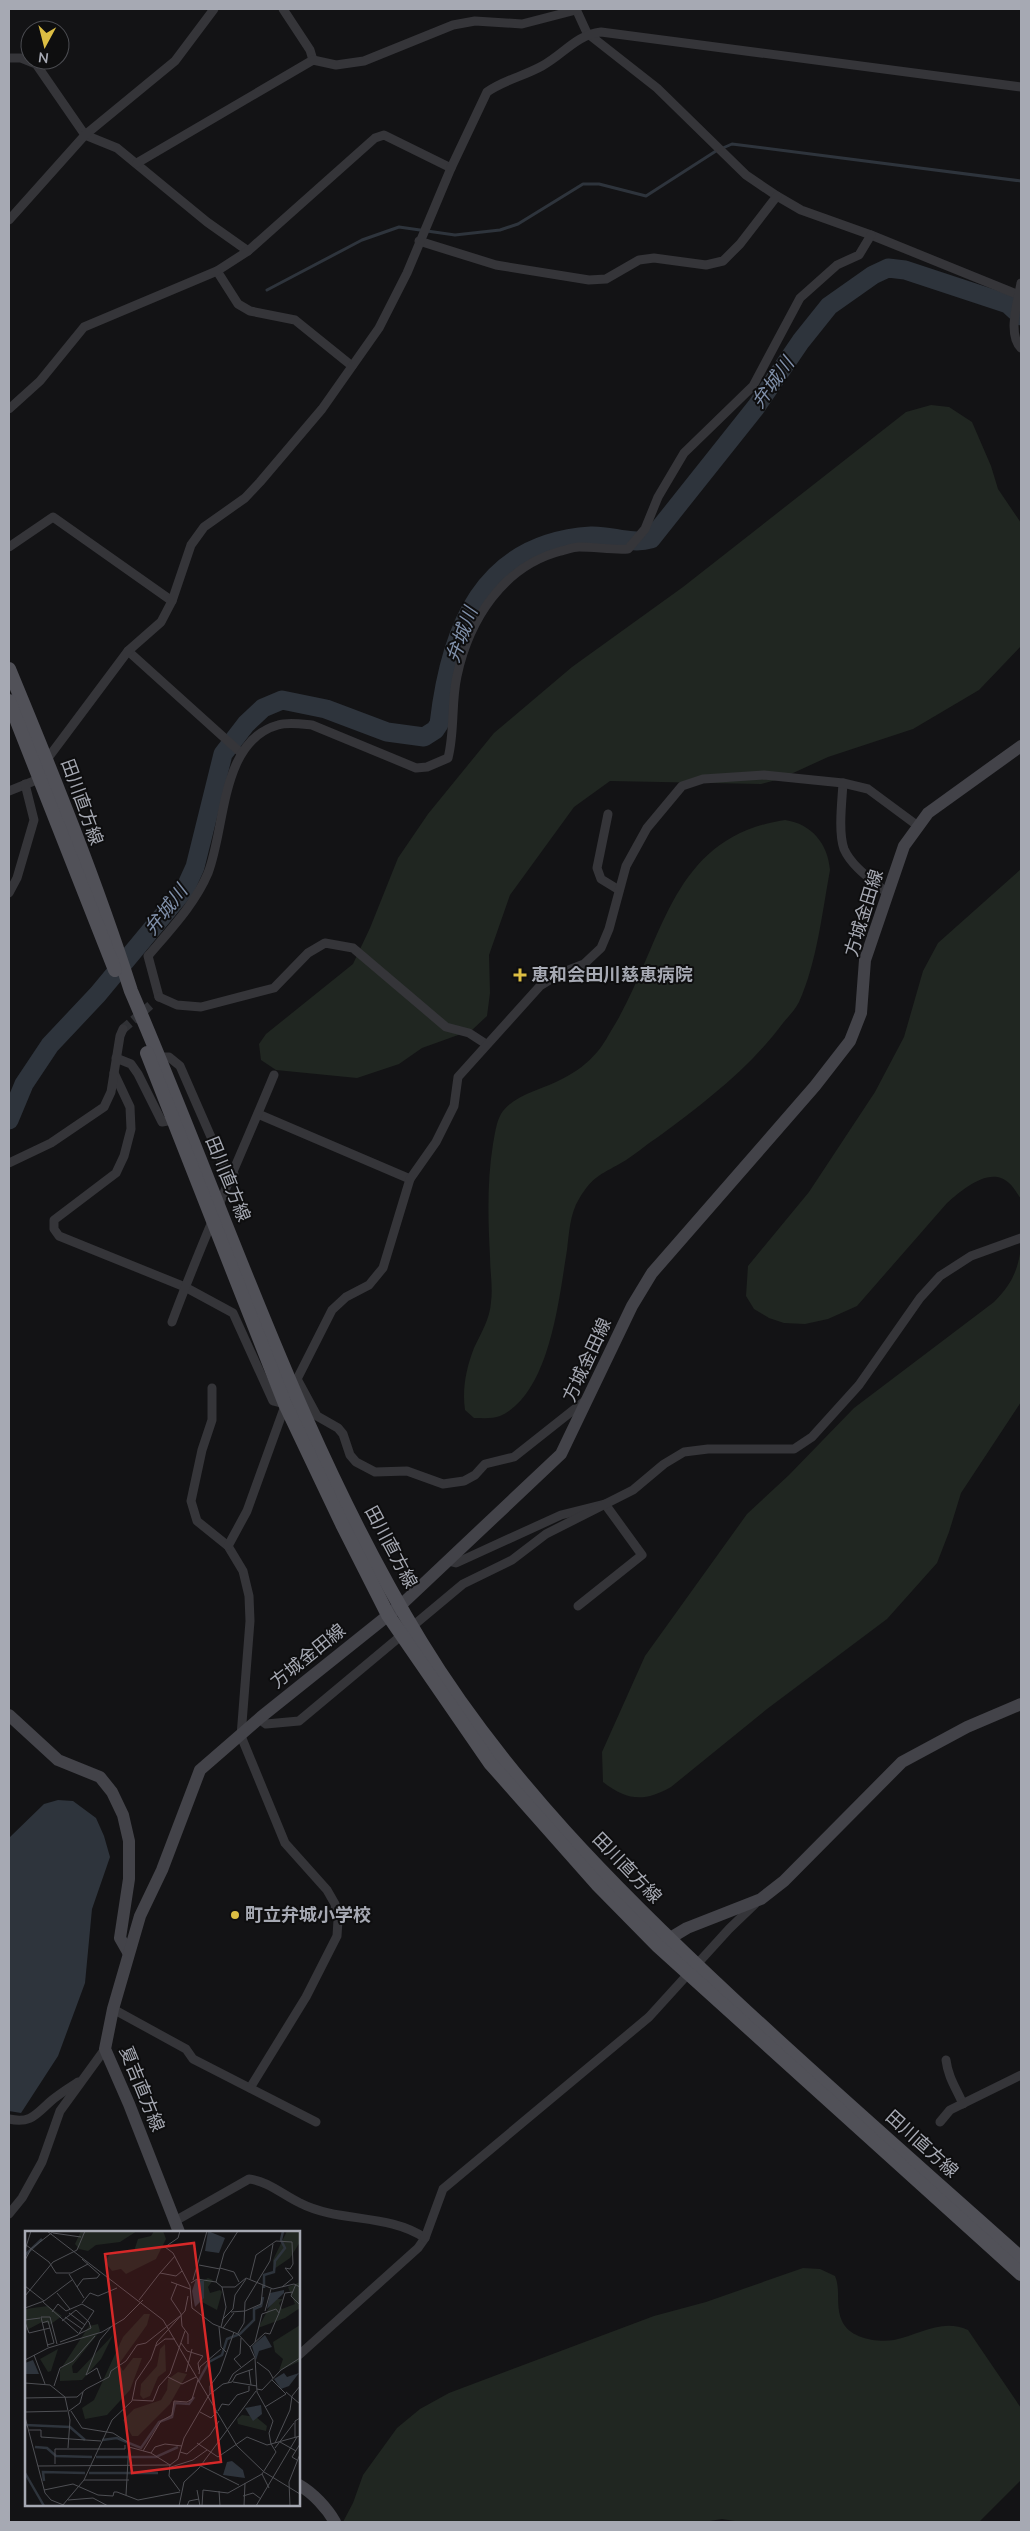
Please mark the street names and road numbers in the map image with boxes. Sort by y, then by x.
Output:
street label: 田川直方線 [55,756,109,848]
street label: 方城金田線 [839,866,889,960]
street label: 田川直方線 [200,1133,256,1225]
street label: 方城金田線 [557,1314,617,1406]
street label: 田川直方線 [359,1502,423,1592]
street label: 方城金田線 [265,1618,351,1694]
street label: 田川直方線 [587,1827,667,1909]
street label: 夏吉直方線 [114,2043,170,2135]
street label: 田川直方線 [881,2105,963,2183]

